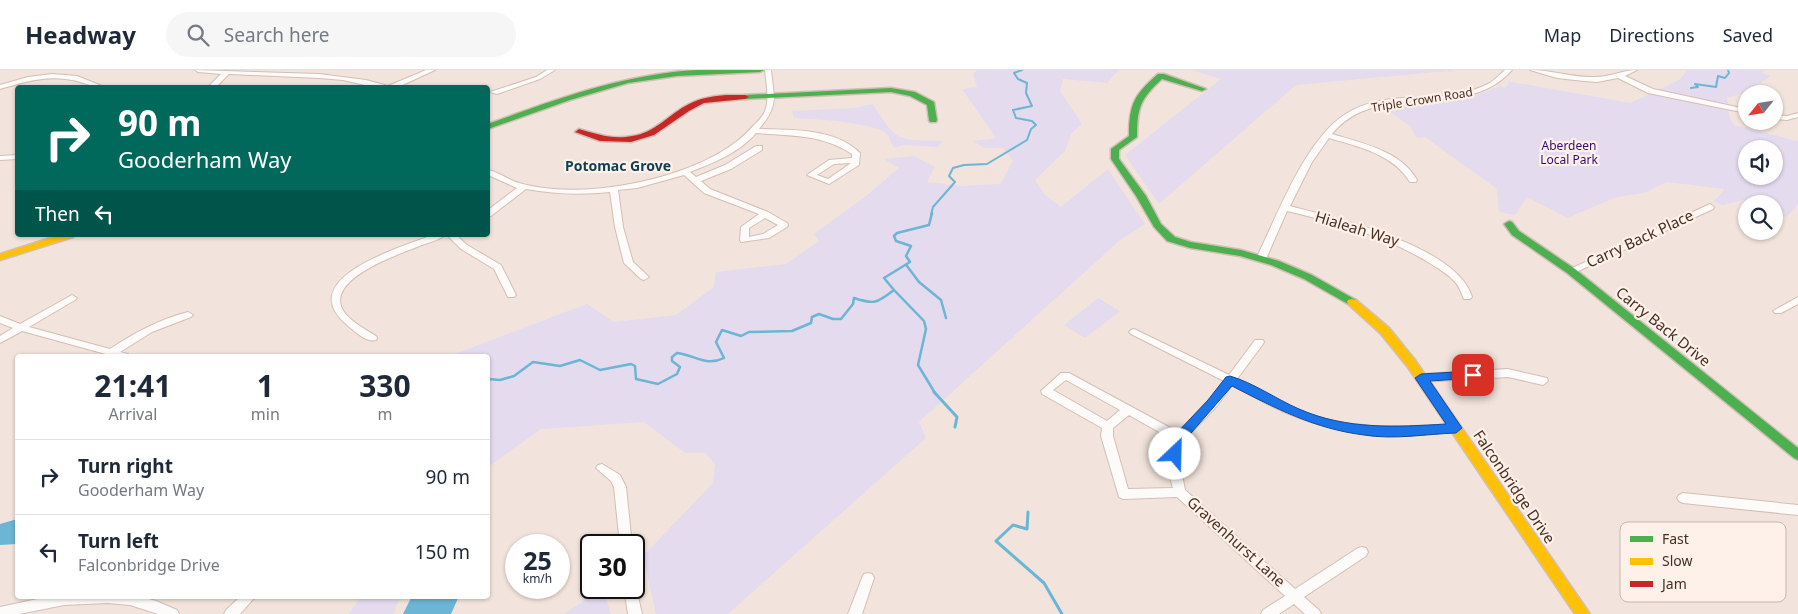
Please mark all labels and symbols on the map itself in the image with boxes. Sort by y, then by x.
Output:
street label: Triple Crown Road [1370,83,1474,116]
north arrow [1738,85,1782,130]
park label: Aberdeen Local Park [1540,137,1598,168]
district label: Potomac Grove [565,156,671,175]
street label: Carry Back Place [1583,204,1696,272]
street label: Hialeah Way [1313,206,1402,250]
street label: Carry Back Drive [1612,282,1715,371]
pin [1452,354,1494,396]
street label: Falconbridge Drive [1469,426,1560,547]
position arrow [1148,427,1200,479]
street label: Gravenhurst Lane [1183,492,1290,591]
legend [1620,522,1786,602]
text: Fast [1662,529,1689,548]
speed limit sign: 30 [580,534,645,599]
text: Slow [1662,551,1693,570]
text: Jam [1660,574,1687,593]

